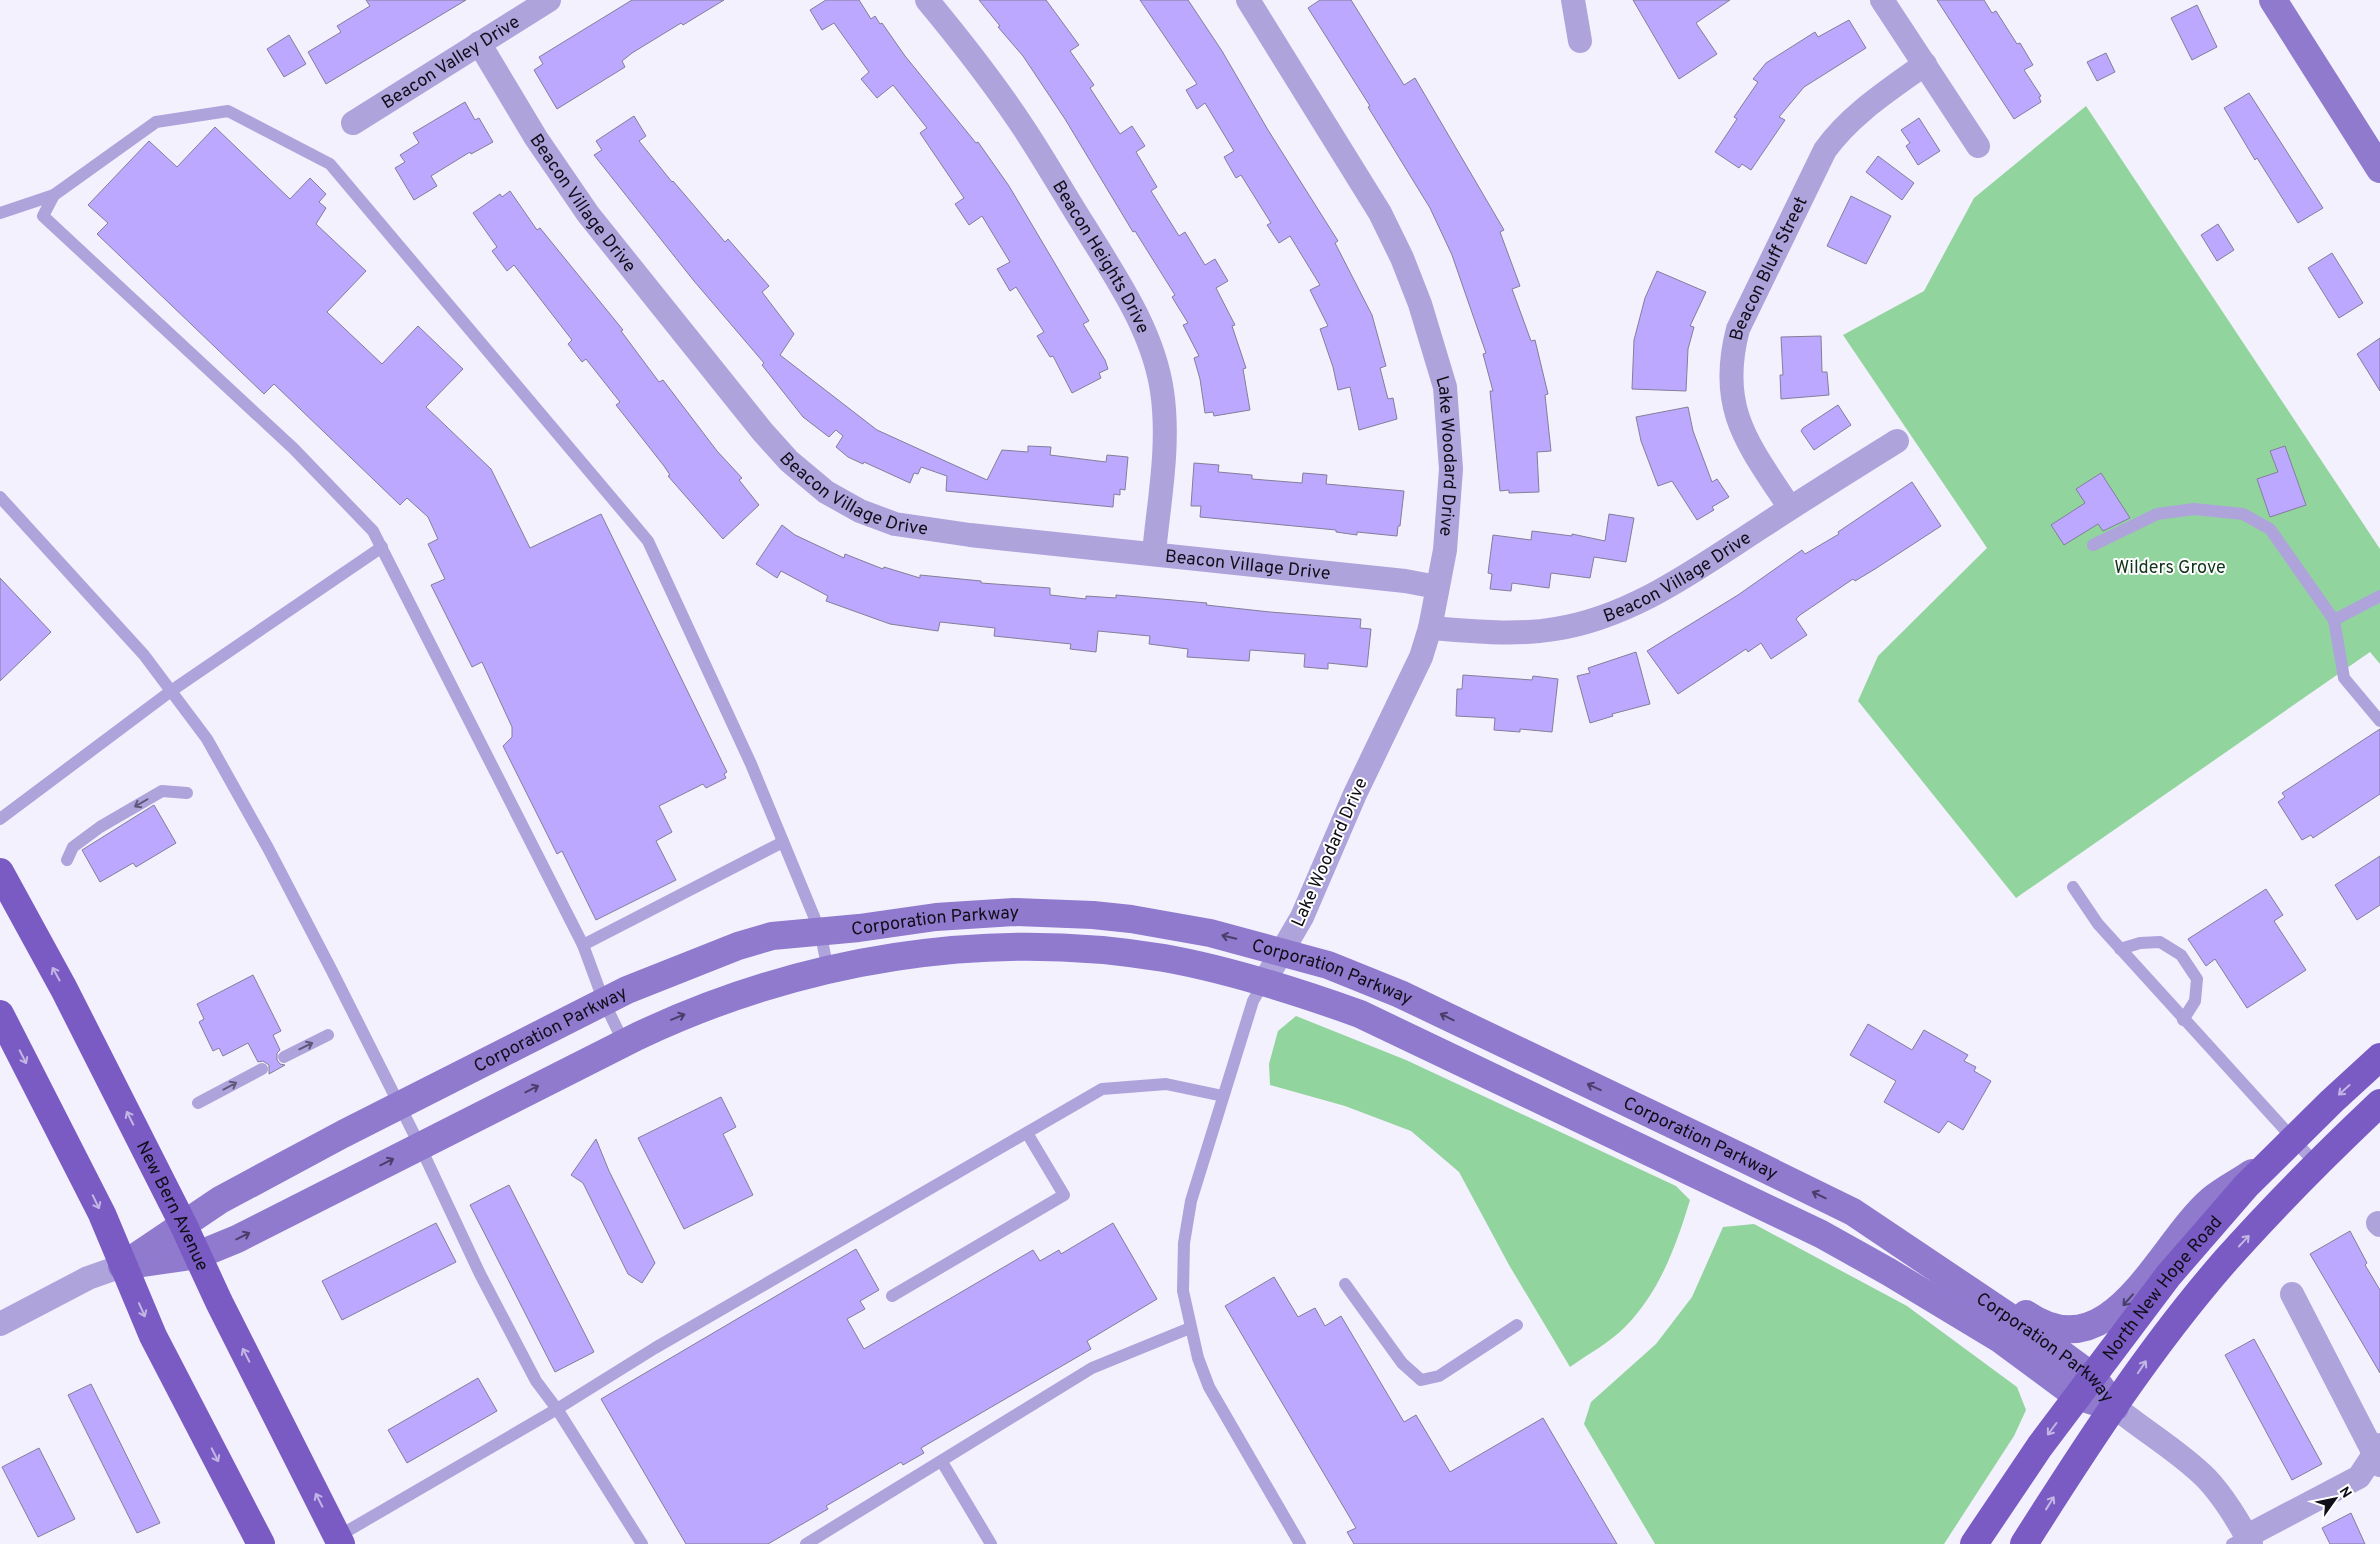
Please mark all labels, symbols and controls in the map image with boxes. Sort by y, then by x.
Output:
street label: Beacon Valley Drive [378,11,525,115]
street label: Beacon Village Drive [524,130,640,278]
street label: Beacon Heights Drive [1046,177,1154,337]
street label: Beacon Bluff Street [1726,193,1814,343]
street label: Lake Woodard Drive [1429,373,1461,537]
street label: Beacon Village Drive [774,448,929,542]
street label: Beacon Village Drive [1600,527,1756,629]
street label: Beacon Village Drive [1164,546,1331,586]
park label: Wilders Grove [2114,557,2226,580]
street label: Lake Woodard Drive [1287,774,1374,931]
one-way arrow [135,799,149,809]
street label: Corporation Parkway [850,902,1020,942]
one-way arrow [1222,932,1238,941]
street label: Corporation Parkway [1249,935,1416,1011]
one-way arrow [51,966,61,981]
street label: Corporation Parkway [470,982,631,1079]
one-way arrow [670,1012,685,1022]
one-way arrow [1440,1012,1455,1021]
one-way arrow [298,1041,313,1050]
one-way arrow [18,1049,28,1064]
one-way arrow [222,1081,237,1090]
one-way arrow [1587,1082,1602,1091]
one-way arrow [524,1084,539,1093]
one-way arrow [2337,1084,2350,1096]
street label: Corporation Parkway [1619,1092,1781,1186]
one-way arrow [125,1111,135,1126]
street label: New Bern Avenue [130,1138,213,1275]
one-way arrow [380,1157,395,1167]
one-way arrow [1812,1190,1827,1199]
one-way arrow [92,1194,101,1209]
street label: North New Hope Road [2098,1212,2228,1366]
one-way arrow [235,1231,250,1241]
one-way arrow [2238,1234,2250,1247]
street label: Corporation Parkway [1971,1288,2118,1408]
one-way arrow [2122,1293,2134,1306]
one-way arrow [137,1302,147,1317]
one-way arrow [241,1348,251,1363]
one-way arrow [2137,1361,2147,1375]
one-way arrow [2047,1422,2058,1435]
one-way arrow [210,1448,220,1463]
north arrow [2310,1474,2360,1524]
text: N [2335,1484,2355,1502]
one-way arrow [314,1493,324,1508]
one-way arrow [2045,1496,2055,1510]

